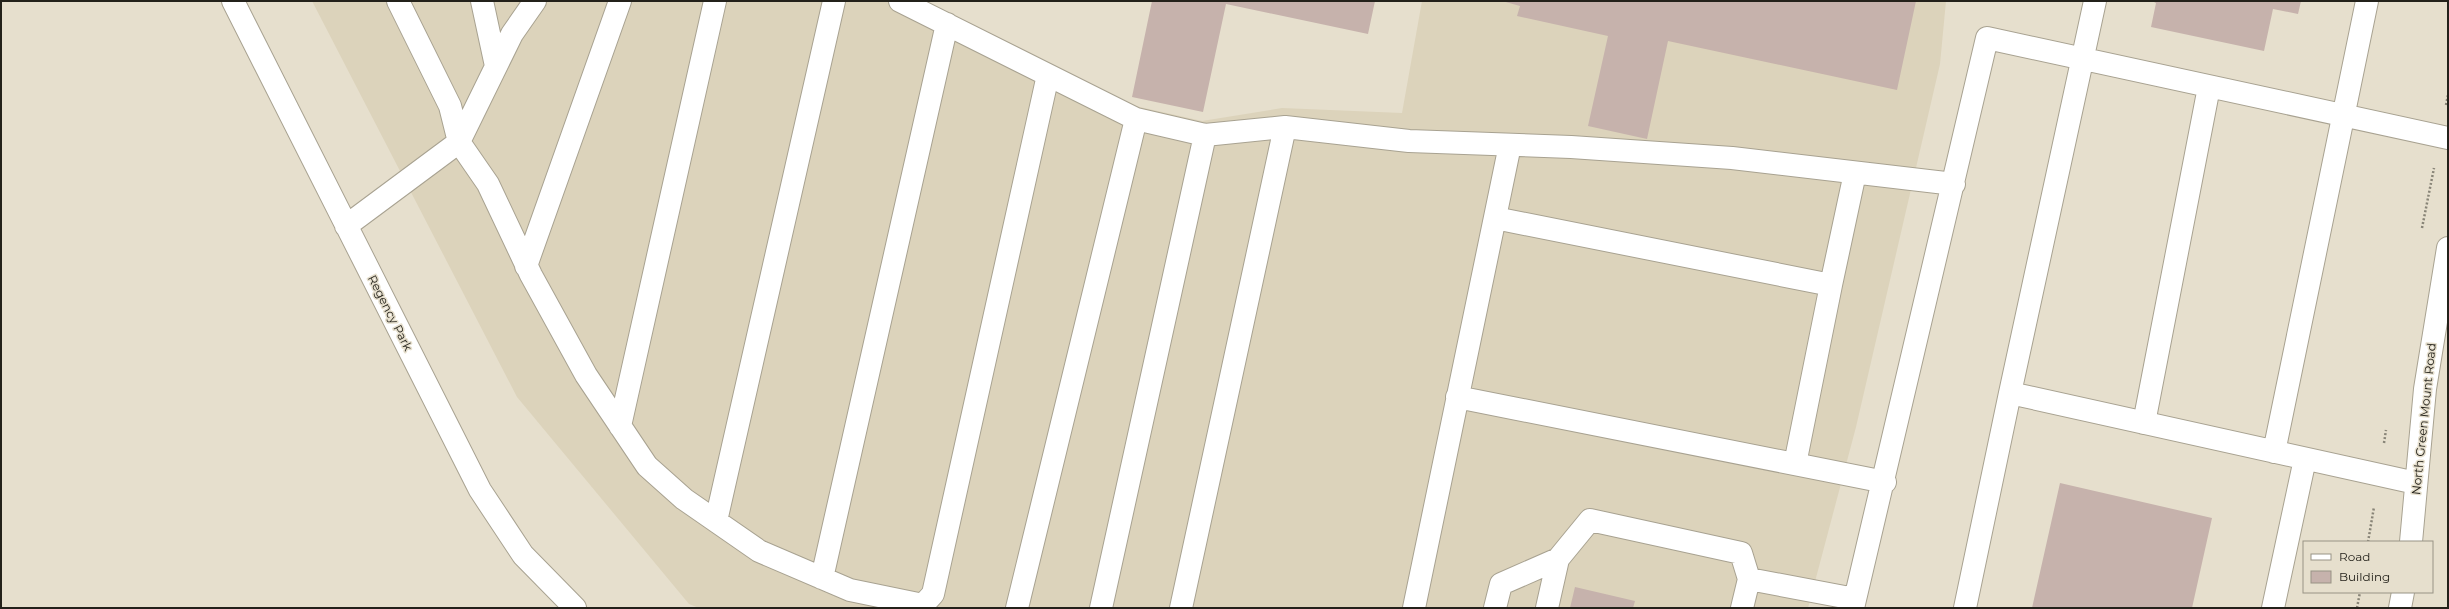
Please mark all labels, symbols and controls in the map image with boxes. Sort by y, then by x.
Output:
street label: Regency Park [365,272,416,354]
street label: North Green Mount Road [2408,342,2439,496]
legend [2303,541,2433,593]
text: Road [2339,549,2370,564]
text: Building [2339,569,2390,584]

